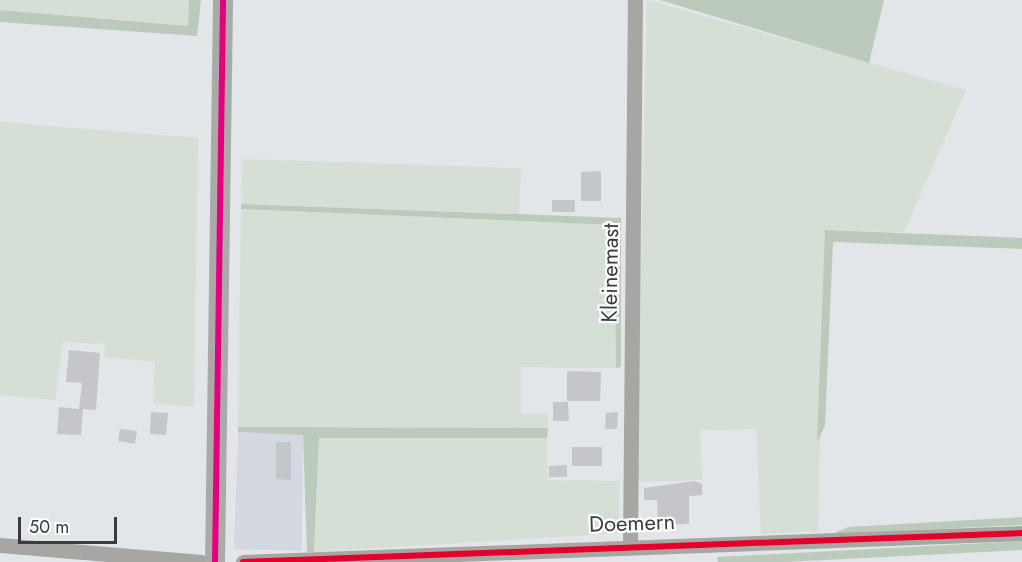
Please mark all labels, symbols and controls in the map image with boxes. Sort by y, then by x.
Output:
street label: Kleinemast [596,223,624,323]
scale bar [21,505,120,543]
street label: Doemern [589,508,675,538]
text: 50 m [29,514,69,540]

